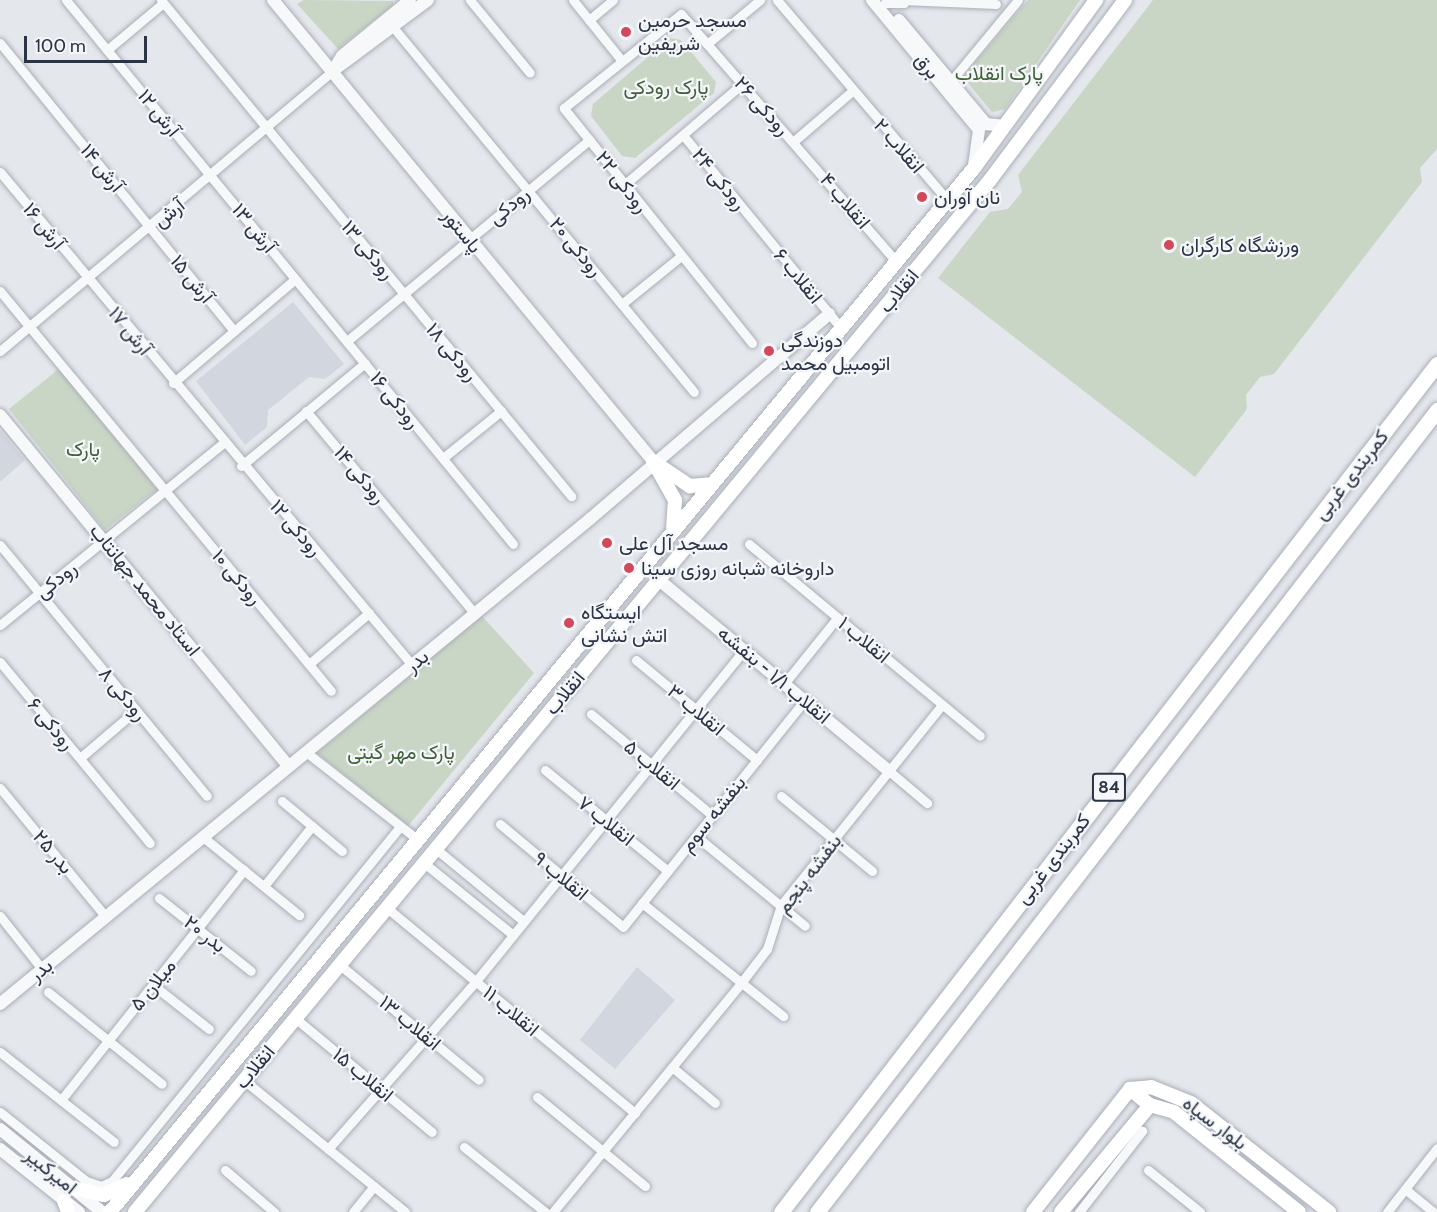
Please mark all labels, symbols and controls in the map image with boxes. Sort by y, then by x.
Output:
place label: مسجد حرمین شریفین [638,8,747,55]
scale bar [27,24,150,62]
marker: مسجد حرمین شریفین [619,25,633,39]
text: 100 m [35,35,86,57]
street label: برق [909,48,945,84]
park label: پارک انقلاب [955,61,1043,85]
street label: رودکی ۲۶ [729,71,795,141]
park label: پارک رودکی [623,75,709,99]
street label: آرش ۱۲ [133,84,185,142]
street label: انقلاب ۲ [869,114,929,178]
street label: آرش ۱۴ [75,139,129,197]
street label: رودکی ۲۴ [687,143,751,215]
street label: رودکی ۲۲ [590,146,654,218]
street label: انقلاب ۴ [815,168,875,234]
street label: رودکی [483,182,535,230]
place label: نان آوران [934,185,1000,209]
marker: نان آوران [915,190,929,204]
street label: آرش [148,193,190,233]
street label: آرش ۱۶ [18,198,70,254]
street label: آرش ۱۳ [227,198,281,258]
street label: پاستور [437,204,487,258]
street label: رودکی ۲۰ [544,212,608,282]
street label: رودکی ۱۳ [336,215,400,285]
place label: ورزشگاه کارگران [1181,233,1299,257]
marker: ورزشگاه کارگران [1162,238,1176,252]
street label: انقلاب ۶ [769,244,827,308]
street label: آرش ۱۵ [165,250,219,308]
street label: انقلاب [874,264,924,318]
street label: آرش ۱۷ [103,302,157,360]
street label: رودکی ۱۸ [421,318,483,386]
place label: دوزندگی اتومبیل محمد [781,328,890,375]
marker: دوزندگی اتومبیل محمد [762,344,776,358]
street label: رودکی ۱۶ [365,367,425,433]
street label: کمربندی غربی [1308,425,1394,525]
park label: پارک [66,437,100,461]
street label: رودکی ۱۴ [329,441,391,509]
street label: رودکی ۱۲ [265,495,327,561]
street label: استاد محمد جهانتاب [84,519,206,661]
place label: مسجد آل علی [619,531,728,555]
marker: مسجد آل علی [600,536,614,550]
street label: رودکی ۱۰ [207,544,267,610]
street label: رودکی [30,556,82,604]
place label: داروخانه شبانه روزی سینا [641,556,834,580]
marker: داروخانه شبانه روزی سینا [622,561,636,575]
place label: ایستگاه اتش نشانی [581,600,668,647]
street label: انقلاب ۱ [833,611,895,669]
marker: ایستگاه اتش نشانی [562,616,576,630]
street label: انقلاب ۱/۱ - بنفشه [713,621,835,729]
street label: بدر [400,644,434,678]
street label: رودکی ۸ [94,662,152,726]
street label: انقلاب [540,666,590,720]
street label: انقلاب ۳ [662,679,730,741]
street label: رودکی ۶ [22,693,80,755]
street label: انقلاب ۵ [619,735,685,795]
park label: پارک مهر گیتی [347,740,455,764]
street label: بنفشه سوم [675,771,751,857]
road number: 84 [1091,772,1127,802]
street label: انقلاب ۷ [573,791,639,851]
street label: کمربندی غربی [1010,809,1096,909]
street label: بدر ۲۵ [28,825,78,879]
street label: بنفشه پنجم [771,829,847,919]
street label: انقلاب ۹ [529,846,593,906]
street label: بدر ۲۰ [179,910,231,958]
street label: بدر [24,953,58,987]
street label: میلان ۵ [125,954,181,1016]
street label: انقلاب ۱۱ [478,981,544,1041]
street label: انقلاب ۱۳ [374,990,446,1056]
street label: انقلاب [230,1040,280,1094]
street label: انقلاب ۱۵ [328,1043,398,1107]
street label: بلوار سپاه [1178,1091,1252,1155]
street label: امیرکبیر [20,1143,82,1199]

